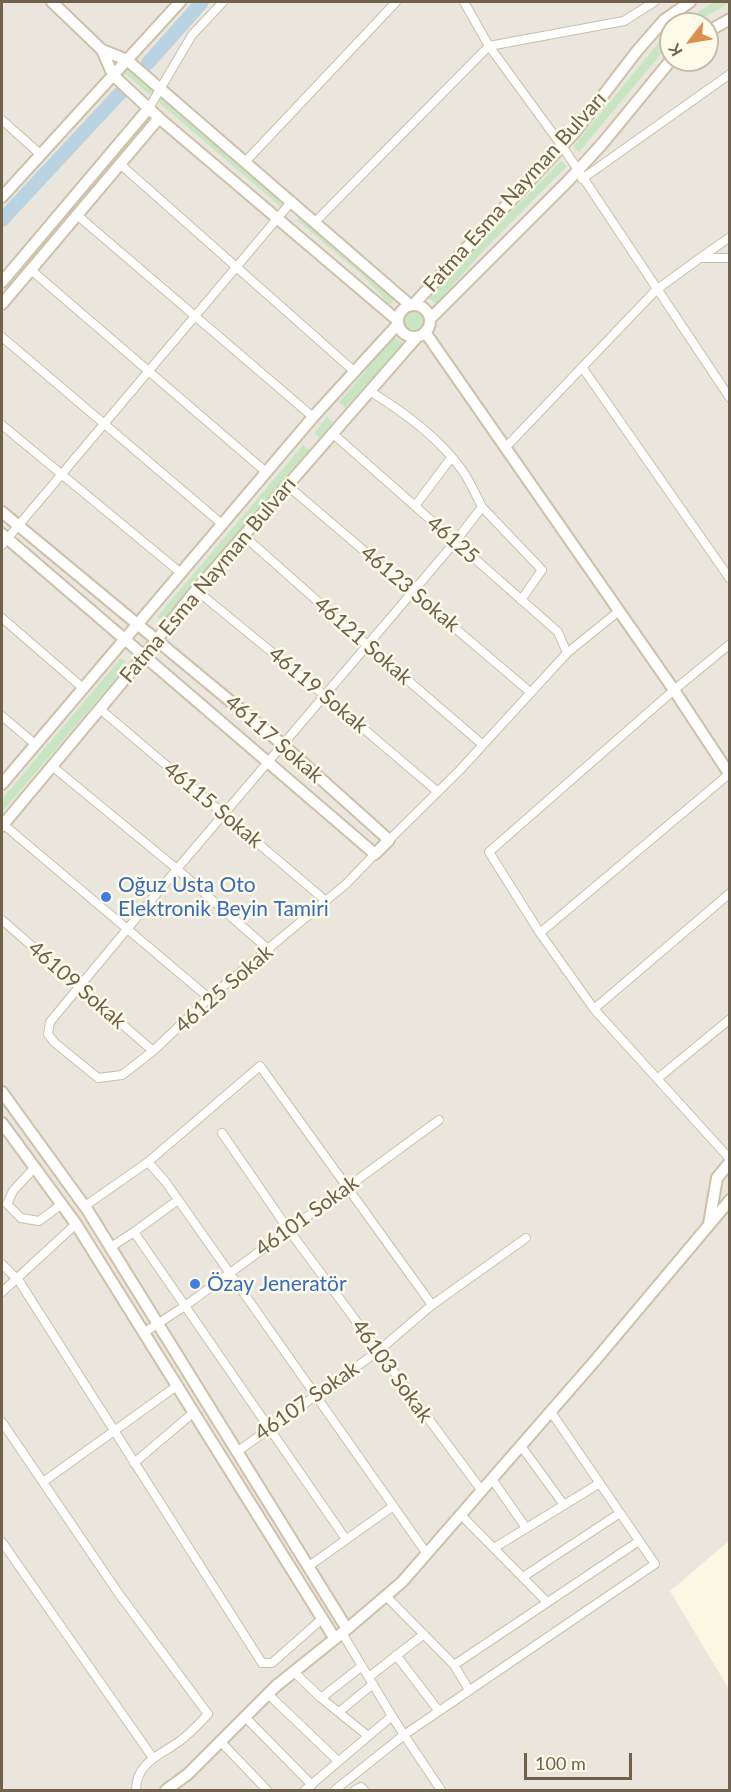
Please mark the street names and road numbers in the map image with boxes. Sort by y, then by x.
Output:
street label: Fatma Esma Nayman Bulvarı [418,87,612,297]
street label: Fatma Esma Nayman Bulvarı [115,472,301,688]
street label: 46125 [422,511,484,569]
street label: 46123 Sokak [355,540,465,638]
street label: 46121 Sokak [309,592,417,690]
street label: 46119 Sokak [263,641,373,739]
street label: 46117 Sokak [220,690,328,788]
street label: 46115 Sokak [158,756,268,854]
street label: 46109 Sokak [23,936,131,1034]
street label: 46125 Sokak [170,940,278,1038]
street label: 46101 Sokak [251,1170,363,1262]
street label: 46103 Sokak [346,1315,438,1427]
street label: 46107 Sokak [250,1356,364,1446]

